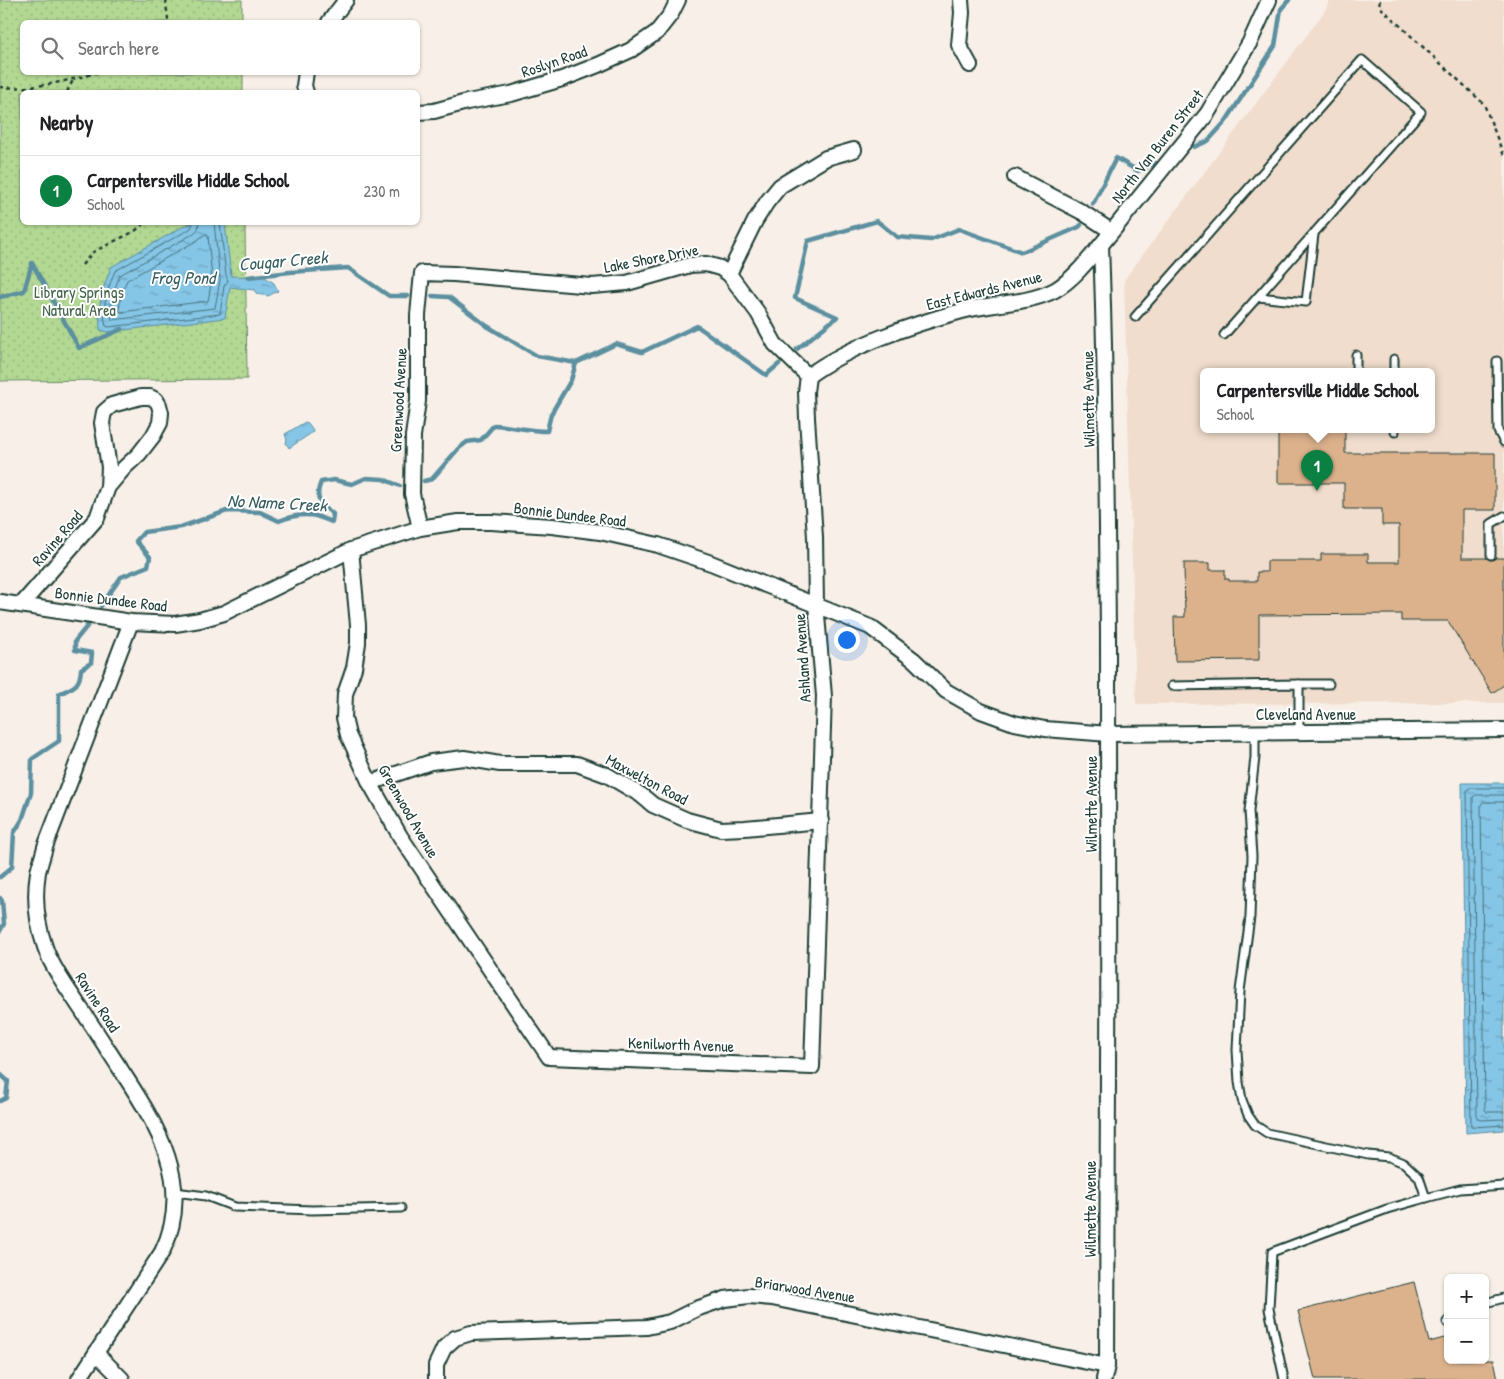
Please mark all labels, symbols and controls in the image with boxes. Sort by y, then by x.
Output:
search box [20,20,420,75]
icon: search [38,34,66,62]
text: Search here [78,35,159,61]
street label: Roslyn Road [518,40,590,82]
street label: North Van Buren Street [1106,84,1209,207]
text: Nearby [40,108,93,137]
text: Carpentersville Middle School [87,167,289,193]
text: 1 [53,180,59,202]
text: 230 m [364,180,400,202]
text: School [87,193,124,215]
street label: Lake Shore Drive [602,238,701,278]
water label: Cougar Creek [238,244,330,277]
water label: Frog Pond [151,265,218,290]
street label: East Edwards Avenue [924,265,1045,315]
park label: Library Springs Natural Area [34,281,124,321]
street label: Greenwood Avenue [384,347,412,453]
street label: Wilmette Avenue [1076,350,1100,447]
popup [1200,368,1435,433]
text: Carpentersville Middle School [1217,377,1418,403]
text: School [1217,403,1254,425]
pin: 1 [1301,450,1333,491]
water label: No Name Creek [227,487,329,518]
street label: Bonnie Dundee Road [513,496,627,532]
street label: Ravine Road [27,505,87,571]
street label: Bonnie Dundee Road [54,581,168,617]
street label: Ashland Avenue [788,612,816,703]
your location [834,627,860,653]
street label: Cleveland Avenue [1256,703,1357,725]
street label: Maxwelton Road [602,748,692,810]
street label: Wilmette Avenue [1080,755,1102,852]
street label: Greenwood Avenue [373,760,445,862]
street label: Ravine Road [71,968,125,1036]
street label: Kenilworth Avenue [627,1031,735,1057]
street label: Wilmette Avenue [1079,1160,1101,1257]
street label: Briarwood Avenue [753,1270,857,1308]
map controls [1444,1274,1489,1364]
button: + [1444,1274,1489,1319]
button: − [1444,1319,1489,1364]

